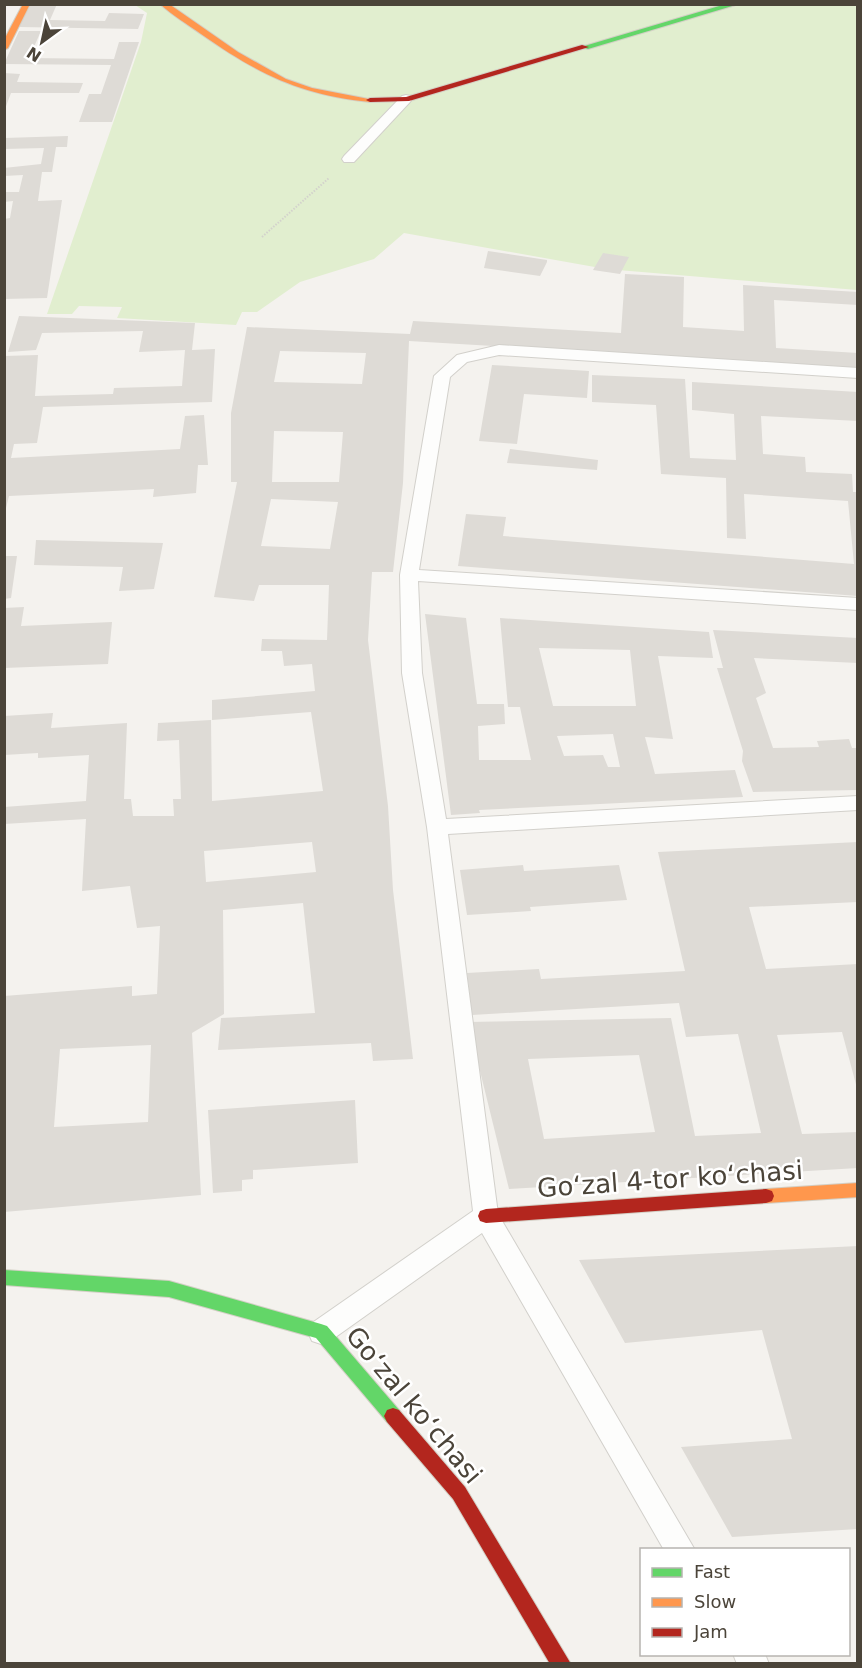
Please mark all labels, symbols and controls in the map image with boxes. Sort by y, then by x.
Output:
north arrow [12,12,72,72]
text: N [23,43,45,66]
street label: Goʻzal 4-tor koʻchasi [536,1155,804,1203]
street label: Goʻzal koʻchasi [340,1321,488,1489]
legend [640,1548,850,1656]
text: Fast [694,1561,730,1582]
text: Slow [694,1591,736,1612]
text: Jam [693,1621,728,1642]

